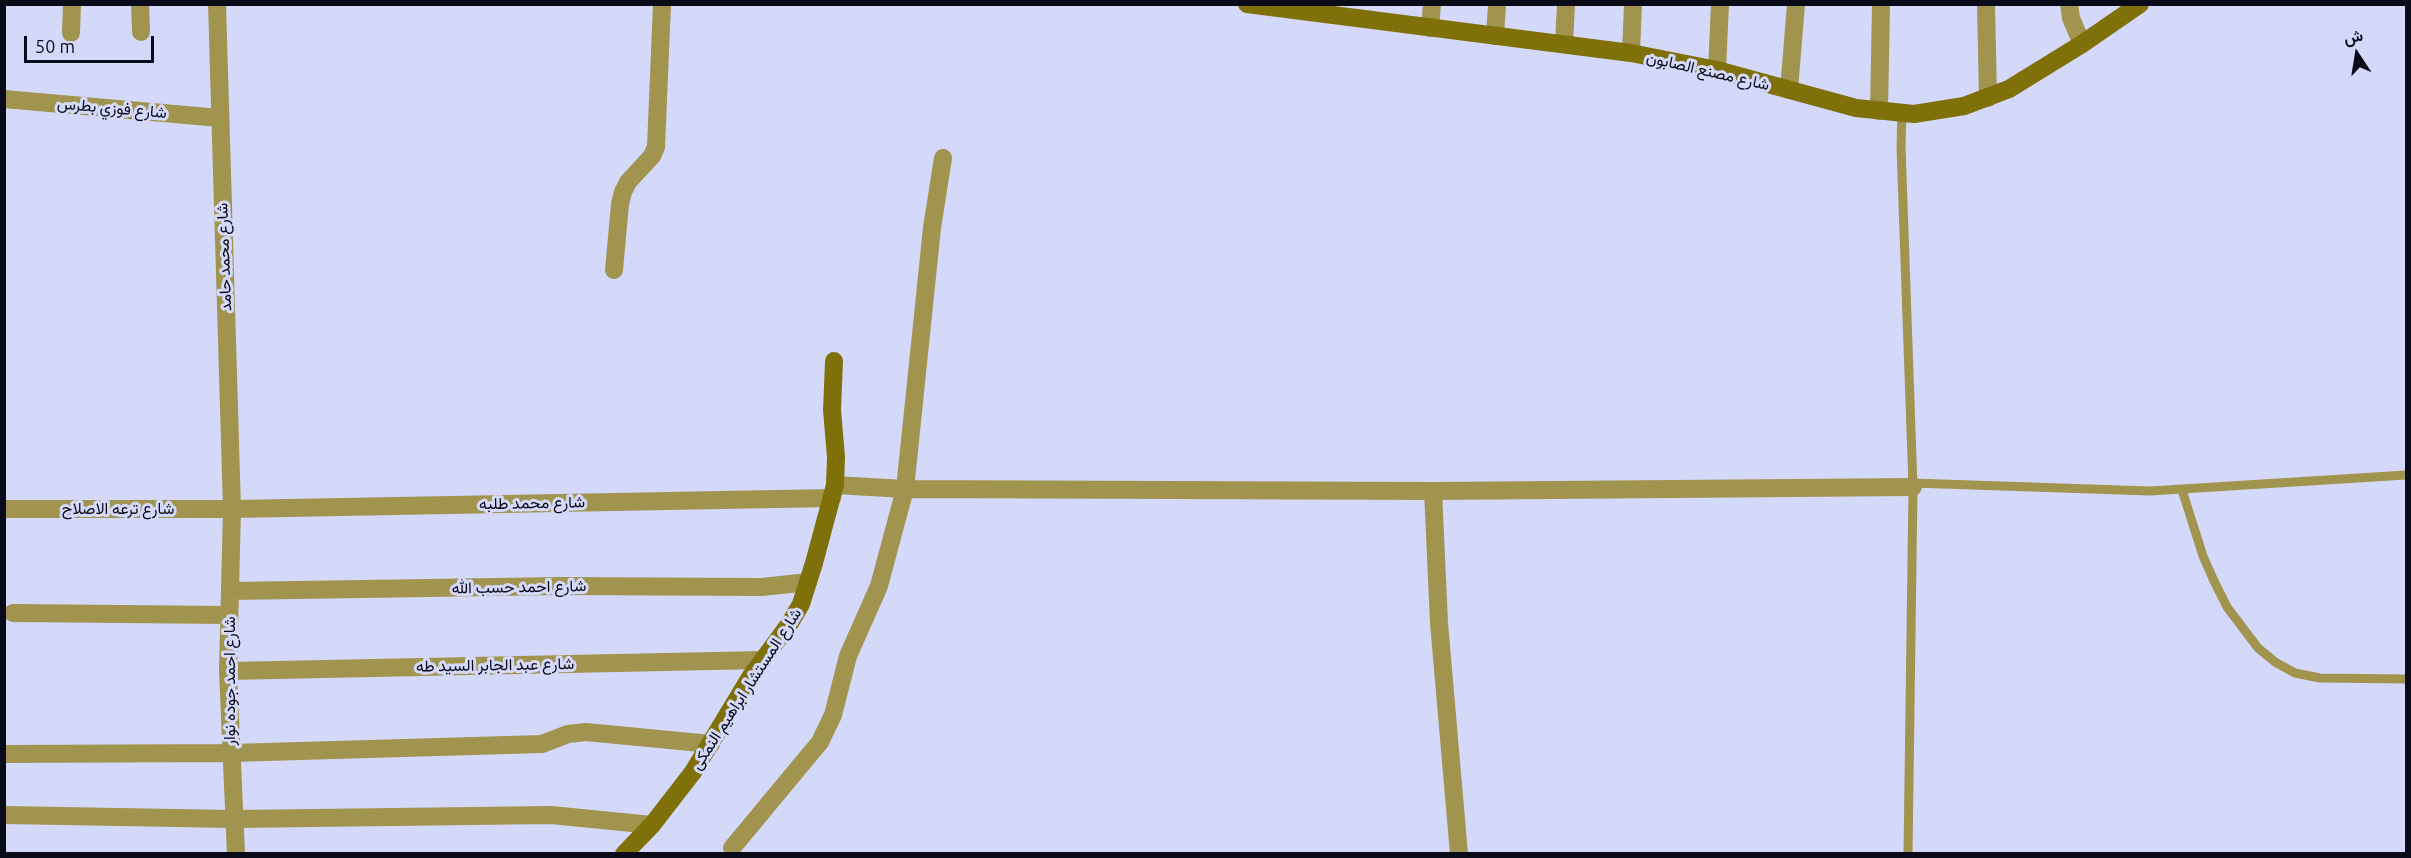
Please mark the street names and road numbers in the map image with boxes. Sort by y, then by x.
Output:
street label: شارع مصنع الصابون [1645,48,1771,94]
street label: شارع فوزي بطرس [56,94,168,122]
street label: شارع محمد حامد [213,202,235,312]
street label: شارع محمد طلبه [479,492,585,514]
street label: شارع ترعه الاصلاح [62,499,174,519]
street label: شارع احمد حسب الله [452,576,586,598]
street label: شارع المستشار ابراهيم النمكى [687,605,805,773]
street label: شارع احمد جوده نوار [220,616,240,746]
street label: شارع عبد الجابر السيد طه [416,654,574,676]

